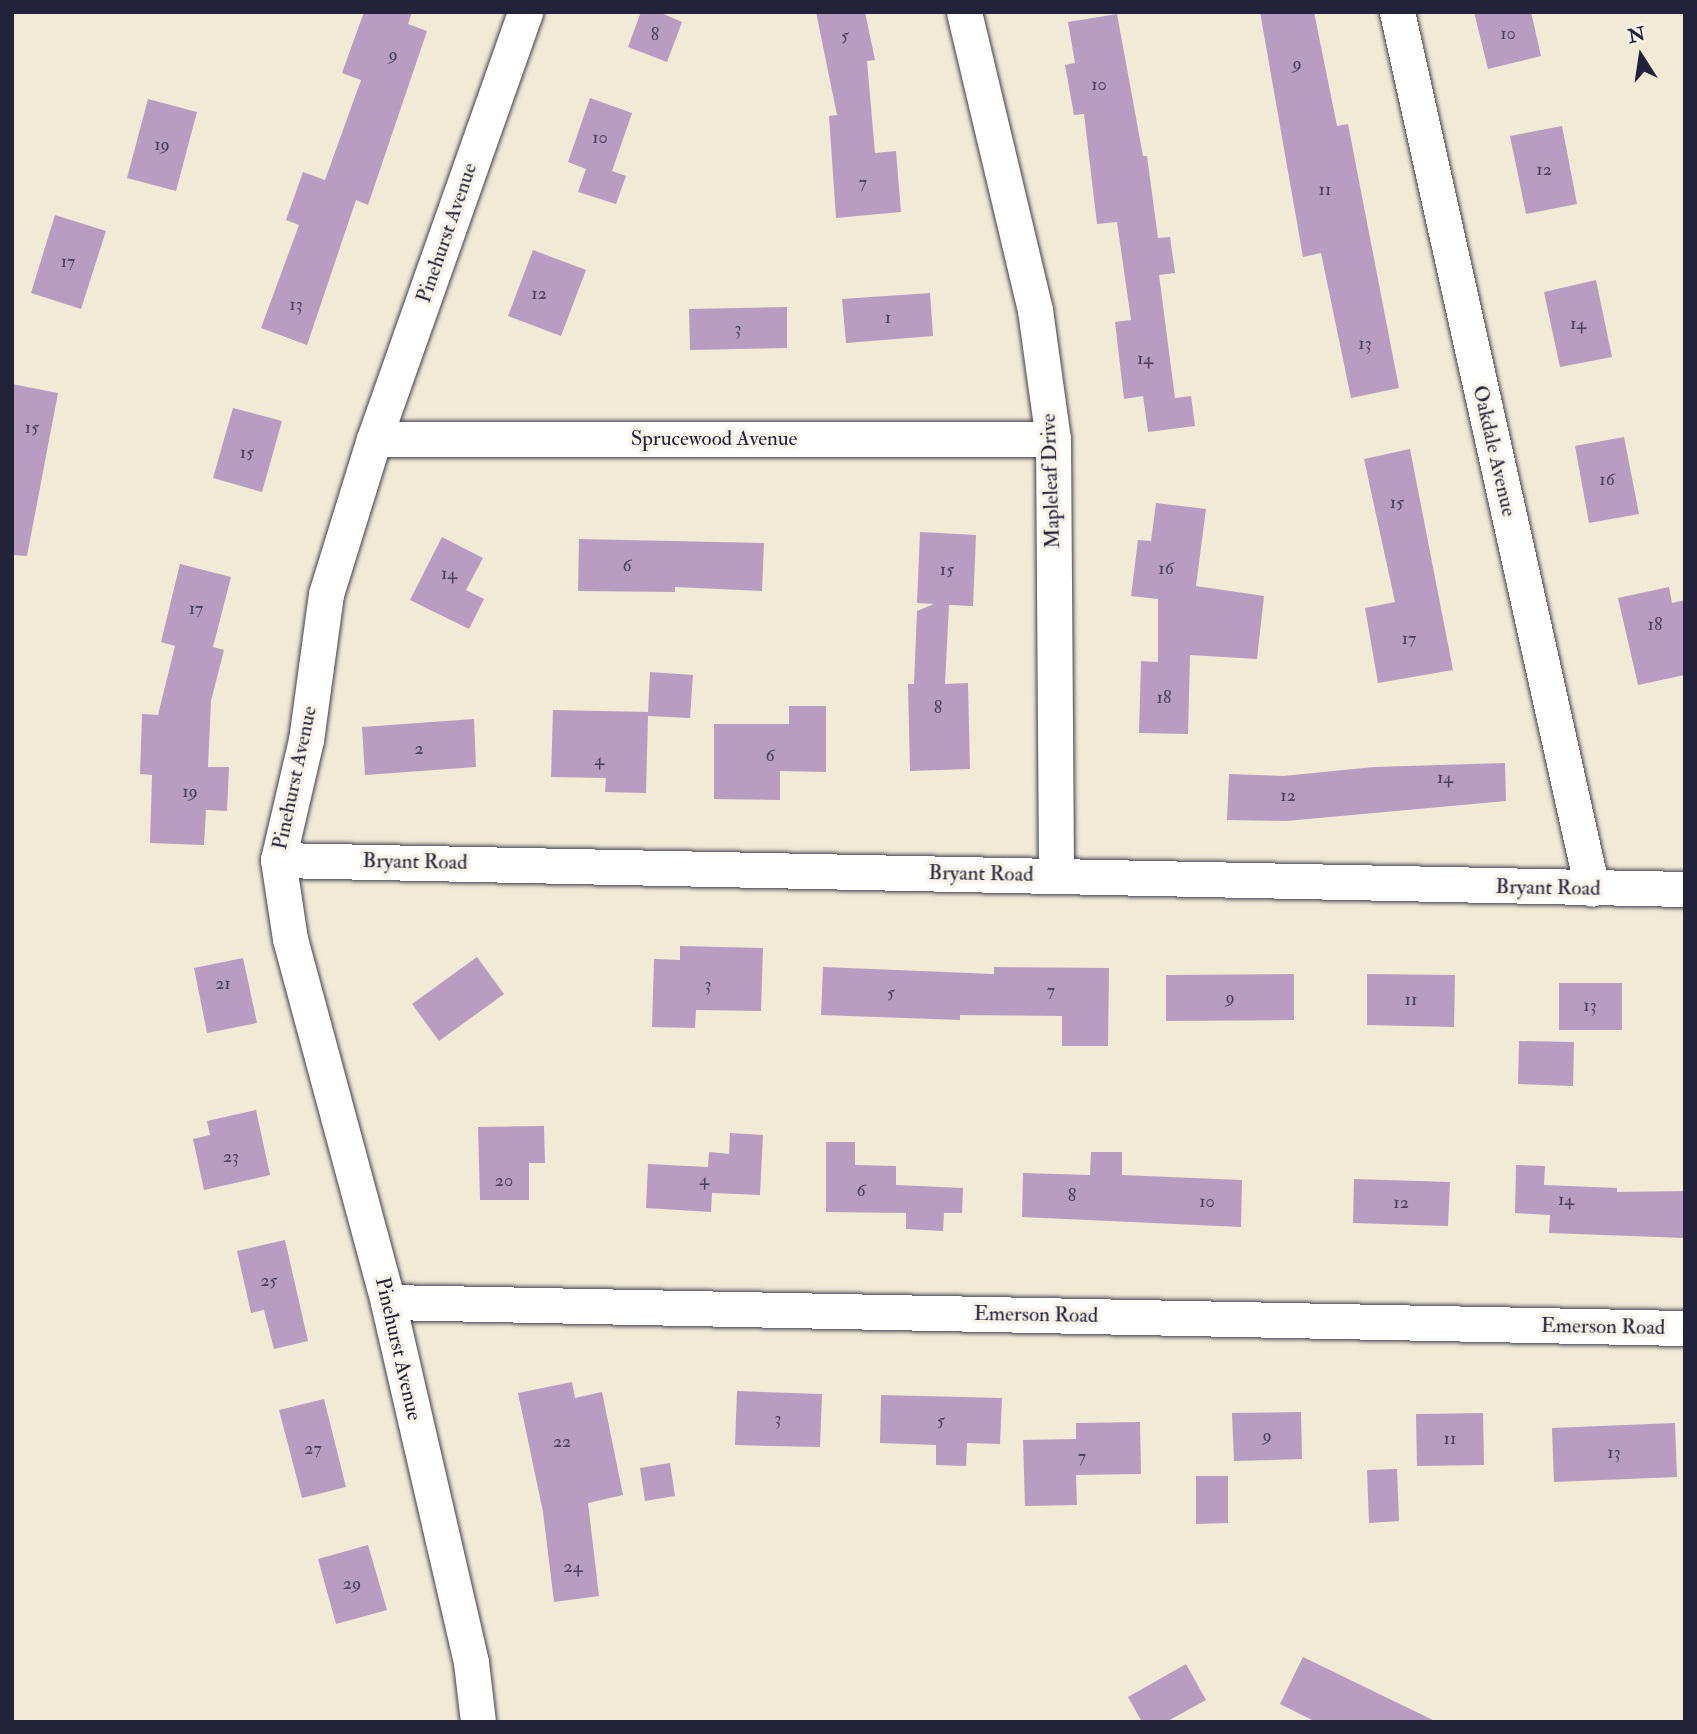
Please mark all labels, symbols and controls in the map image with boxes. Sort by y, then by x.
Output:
north arrow [1606,21,1676,91]
text: N [1626,22,1647,49]
house number: 10 [1500,23,1516,45]
house number: 8 [651,24,659,46]
house number: 5 [841,25,849,47]
house number: 9 [388,44,398,66]
house number: 9 [1292,53,1302,75]
house number: 10 [1091,74,1107,96]
house number: 10 [592,127,608,149]
house number: 19 [154,134,170,156]
house number: 12 [1536,159,1552,181]
street label: Pinehurst Avenue [411,160,483,306]
house number: 7 [859,172,867,194]
house number: 11 [1319,179,1331,201]
house number: 17 [61,251,75,273]
house number: 12 [531,283,547,305]
house number: 13 [289,294,303,316]
house number: 1 [885,307,891,329]
house number: 14 [1570,313,1586,335]
house number: 3 [735,318,741,340]
house number: 13 [1358,333,1372,355]
house number: 14 [1137,348,1153,370]
street label: Oakdale Avenue [1467,383,1521,519]
street label: Mapleleaf Drive [1036,413,1066,549]
house number: 15 [25,417,39,439]
street label: Sprucewood Avenue [631,426,797,452]
house number: 15 [240,442,254,464]
house number: 16 [1599,469,1615,491]
house number: 15 [1390,492,1404,514]
house number: 6 [622,555,632,577]
house number: 16 [1158,558,1174,580]
house number: 15 [940,559,954,581]
house number: 14 [441,563,457,585]
house number: 17 [189,598,203,620]
house number: 18 [1648,614,1662,636]
house number: 17 [1402,628,1416,650]
house number: 18 [1157,687,1171,709]
house number: 8 [934,697,942,719]
street label: Pinehurst Avenue [267,704,323,852]
house number: 2 [414,738,424,760]
house number: 6 [765,745,775,767]
house number: 4 [594,749,604,771]
house number: 14 [1437,767,1453,789]
house number: 19 [182,781,198,803]
house number: 12 [1280,785,1296,807]
street label: Bryant Road [362,848,468,876]
street label: Bryant Road [928,860,1034,888]
street label: Bryant Road [1495,874,1601,902]
house number: 21 [215,973,231,995]
house number: 3 [705,974,711,996]
house number: 7 [1047,980,1055,1002]
house number: 5 [887,982,895,1004]
house number: 9 [1225,987,1235,1009]
house number: 11 [1405,989,1417,1011]
house number: 13 [1583,995,1597,1017]
house number: 23 [223,1146,239,1168]
house number: 4 [699,1169,709,1191]
house number: 20 [495,1170,513,1192]
house number: 6 [856,1180,866,1202]
house number: 8 [1068,1185,1076,1207]
house number: 14 [1558,1189,1574,1211]
house number: 10 [1199,1191,1215,1213]
house number: 12 [1393,1192,1409,1214]
house number: 25 [261,1270,277,1292]
street label: Pinehurst Avenue [369,1275,427,1423]
street label: Emerson Road [974,1301,1098,1329]
street label: Emerson Road [1541,1313,1665,1341]
house number: 3 [775,1408,781,1430]
house number: 5 [937,1410,945,1432]
house number: 9 [1262,1425,1272,1447]
house number: 11 [1444,1428,1456,1450]
house number: 22 [553,1431,571,1453]
house number: 27 [304,1438,322,1460]
house number: 13 [1607,1442,1621,1464]
house number: 7 [1078,1446,1086,1468]
house number: 24 [564,1556,582,1578]
house number: 29 [343,1573,361,1595]

